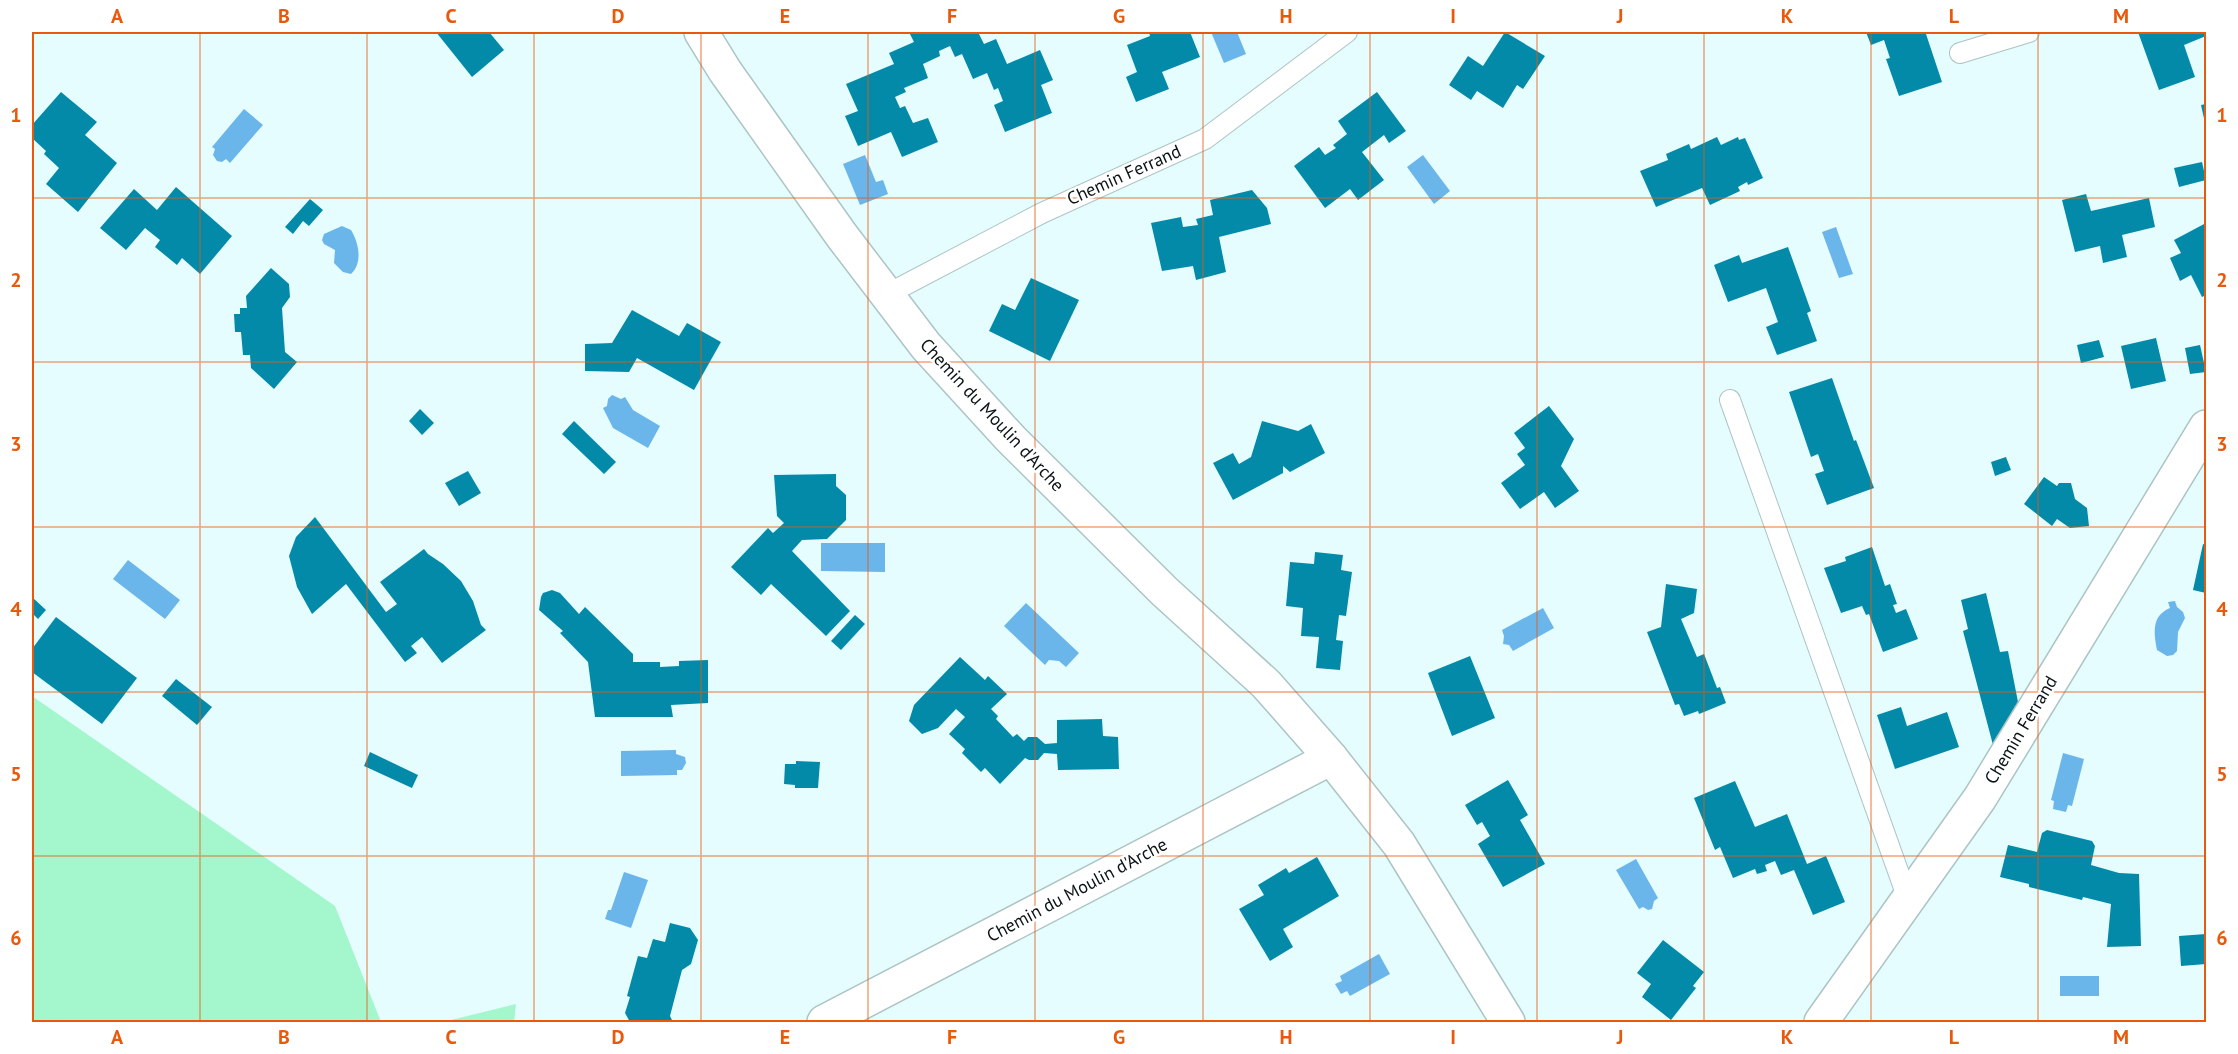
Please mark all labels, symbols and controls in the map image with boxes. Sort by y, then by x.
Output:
text: A [111,3,124,29]
text: B [278,3,290,29]
text: C [445,3,457,29]
text: D [612,3,625,29]
text: E [780,3,790,29]
text: F [947,3,957,29]
text: G [1113,3,1125,29]
text: H [1279,3,1293,29]
text: I [1450,3,1456,29]
text: J [1616,3,1623,29]
text: K [1781,3,1794,29]
text: L [1949,3,1960,29]
text: M [2113,3,2129,29]
text: 1 [10,102,22,128]
text: 1 [2216,102,2228,128]
street label: Chemin Ferrand [1063,139,1184,210]
text: 2 [10,267,22,293]
text: 2 [2216,267,2228,293]
street label: Chemin du Moulin d'Arche [915,333,1069,496]
text: 3 [10,431,22,457]
text: 3 [2216,431,2228,457]
text: 4 [10,596,22,622]
text: 4 [2216,596,2228,622]
street label: Chemin Ferrand [1979,671,2062,788]
text: 5 [10,761,22,787]
text: 5 [2216,761,2228,787]
street label: Chemin du Moulin d'Arche [983,832,1171,947]
text: 6 [10,925,22,951]
text: 6 [2216,925,2228,951]
text: A [111,1024,124,1050]
text: B [278,1024,290,1050]
text: C [445,1024,457,1050]
text: D [612,1024,625,1050]
text: E [780,1024,790,1050]
text: F [947,1024,957,1050]
text: G [1113,1024,1125,1050]
text: H [1279,1024,1293,1050]
text: I [1450,1024,1456,1050]
text: J [1616,1024,1623,1050]
text: K [1781,1024,1794,1050]
text: L [1949,1024,1960,1050]
text: M [2113,1024,2129,1050]

